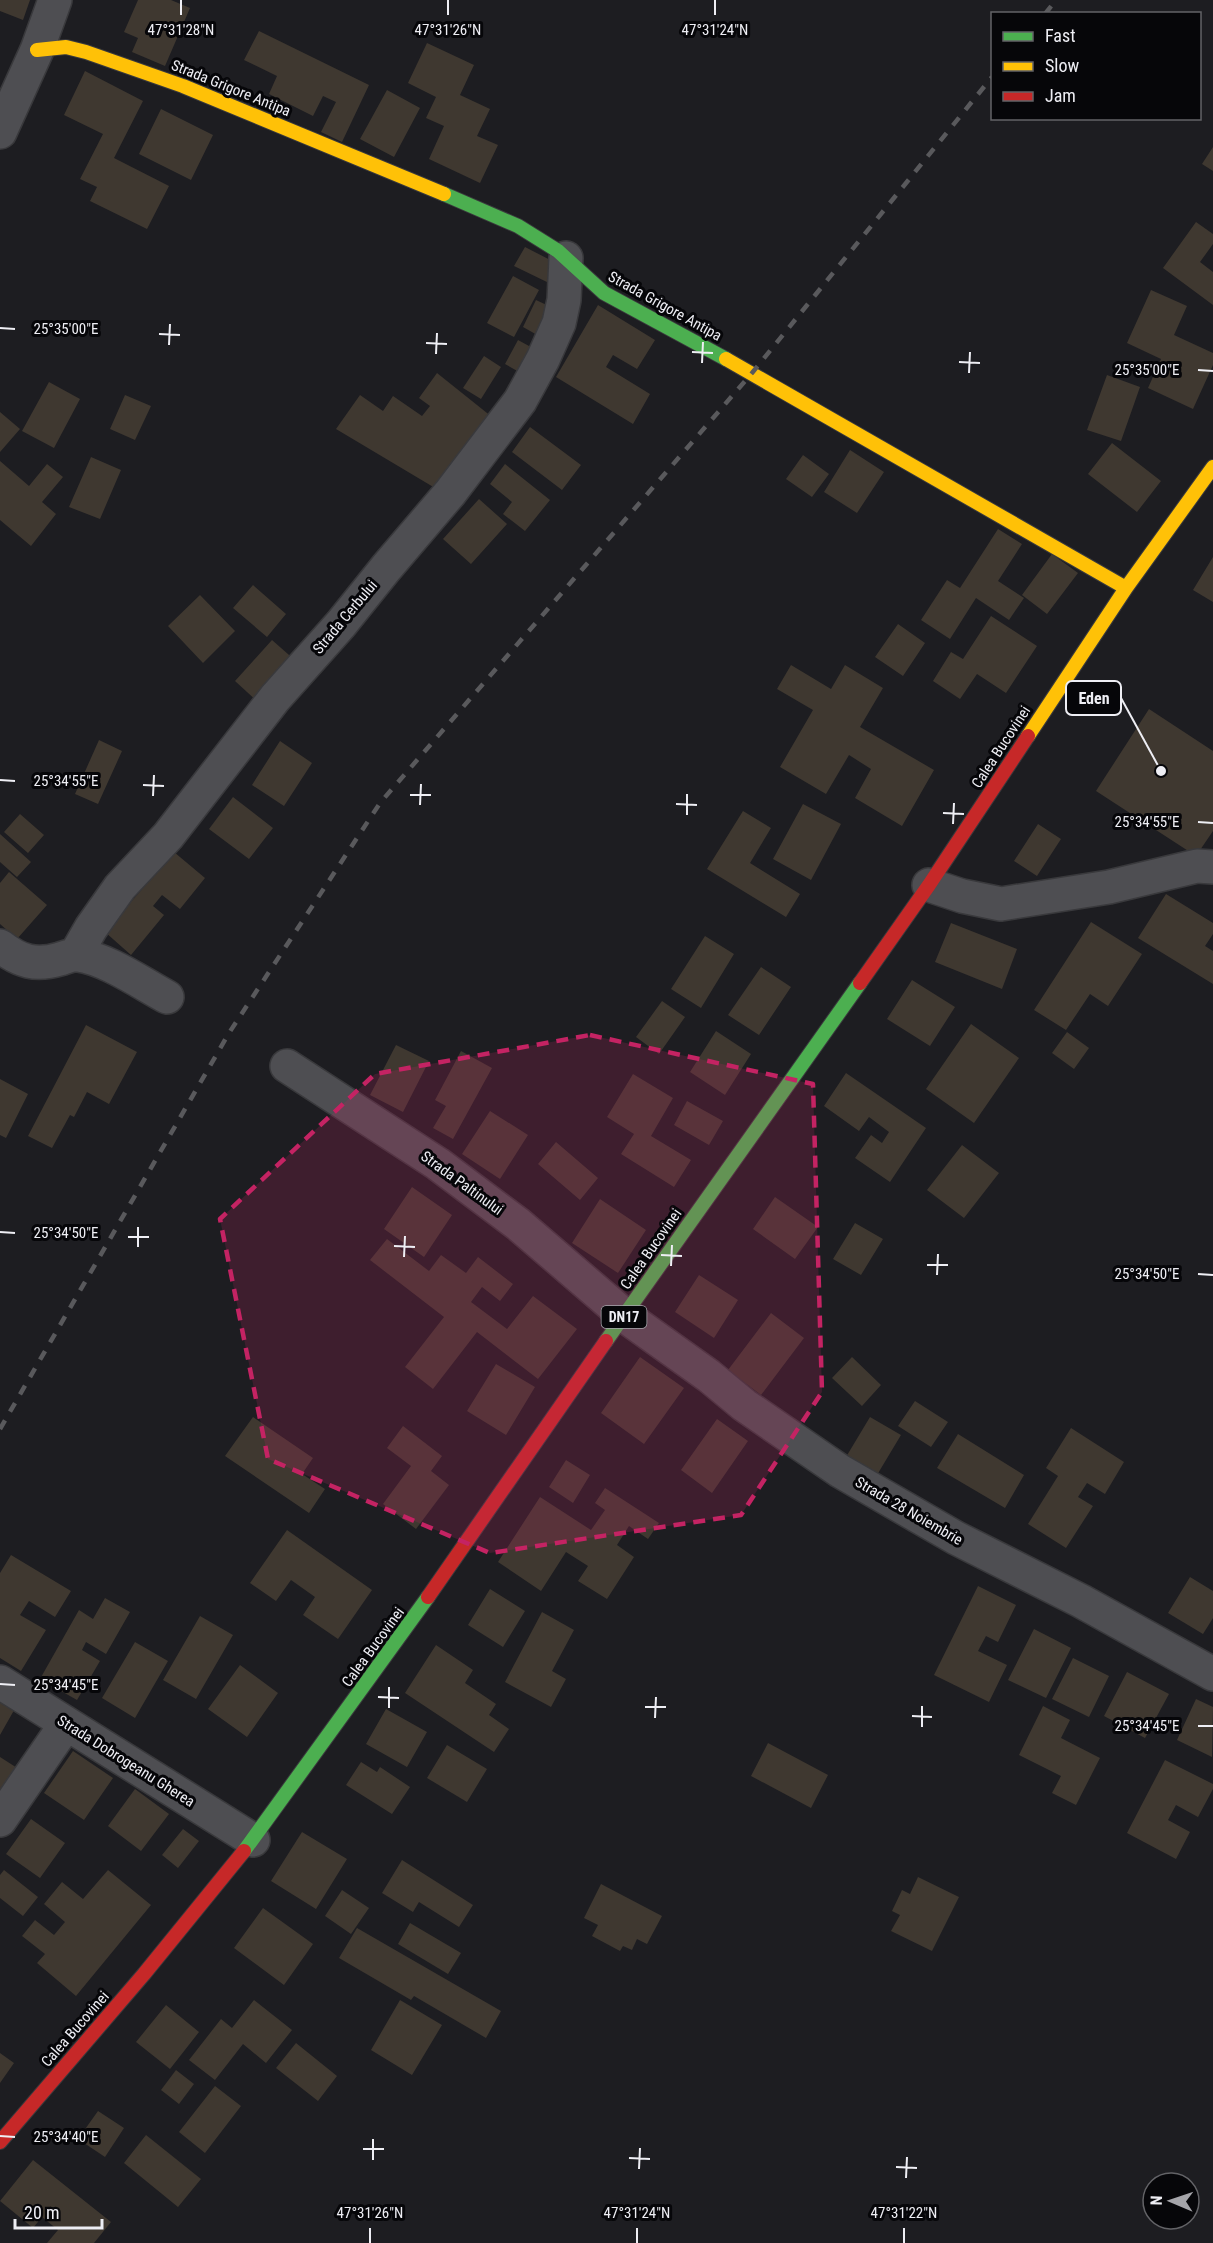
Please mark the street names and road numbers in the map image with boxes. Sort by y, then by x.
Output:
street label: Strada Grigore Antipa [169,56,293,120]
street label: Strada Grigore Antipa [605,267,725,345]
street label: Strada Cerbului [309,576,381,658]
street label: Calea Bucovinei [968,703,1034,791]
street label: Strada Paltinului [417,1147,507,1219]
street label: Calea Bucovinei [617,1205,685,1293]
road number: DN17 [602,1306,646,1328]
street label: Strada 28 Noiembrie [852,1473,966,1549]
street label: Calea Bucovinei [338,1604,408,1690]
street label: Strada Dobrogeanu Gherea [54,1711,198,1811]
street label: Calea Bucovinei [37,1988,113,2070]

